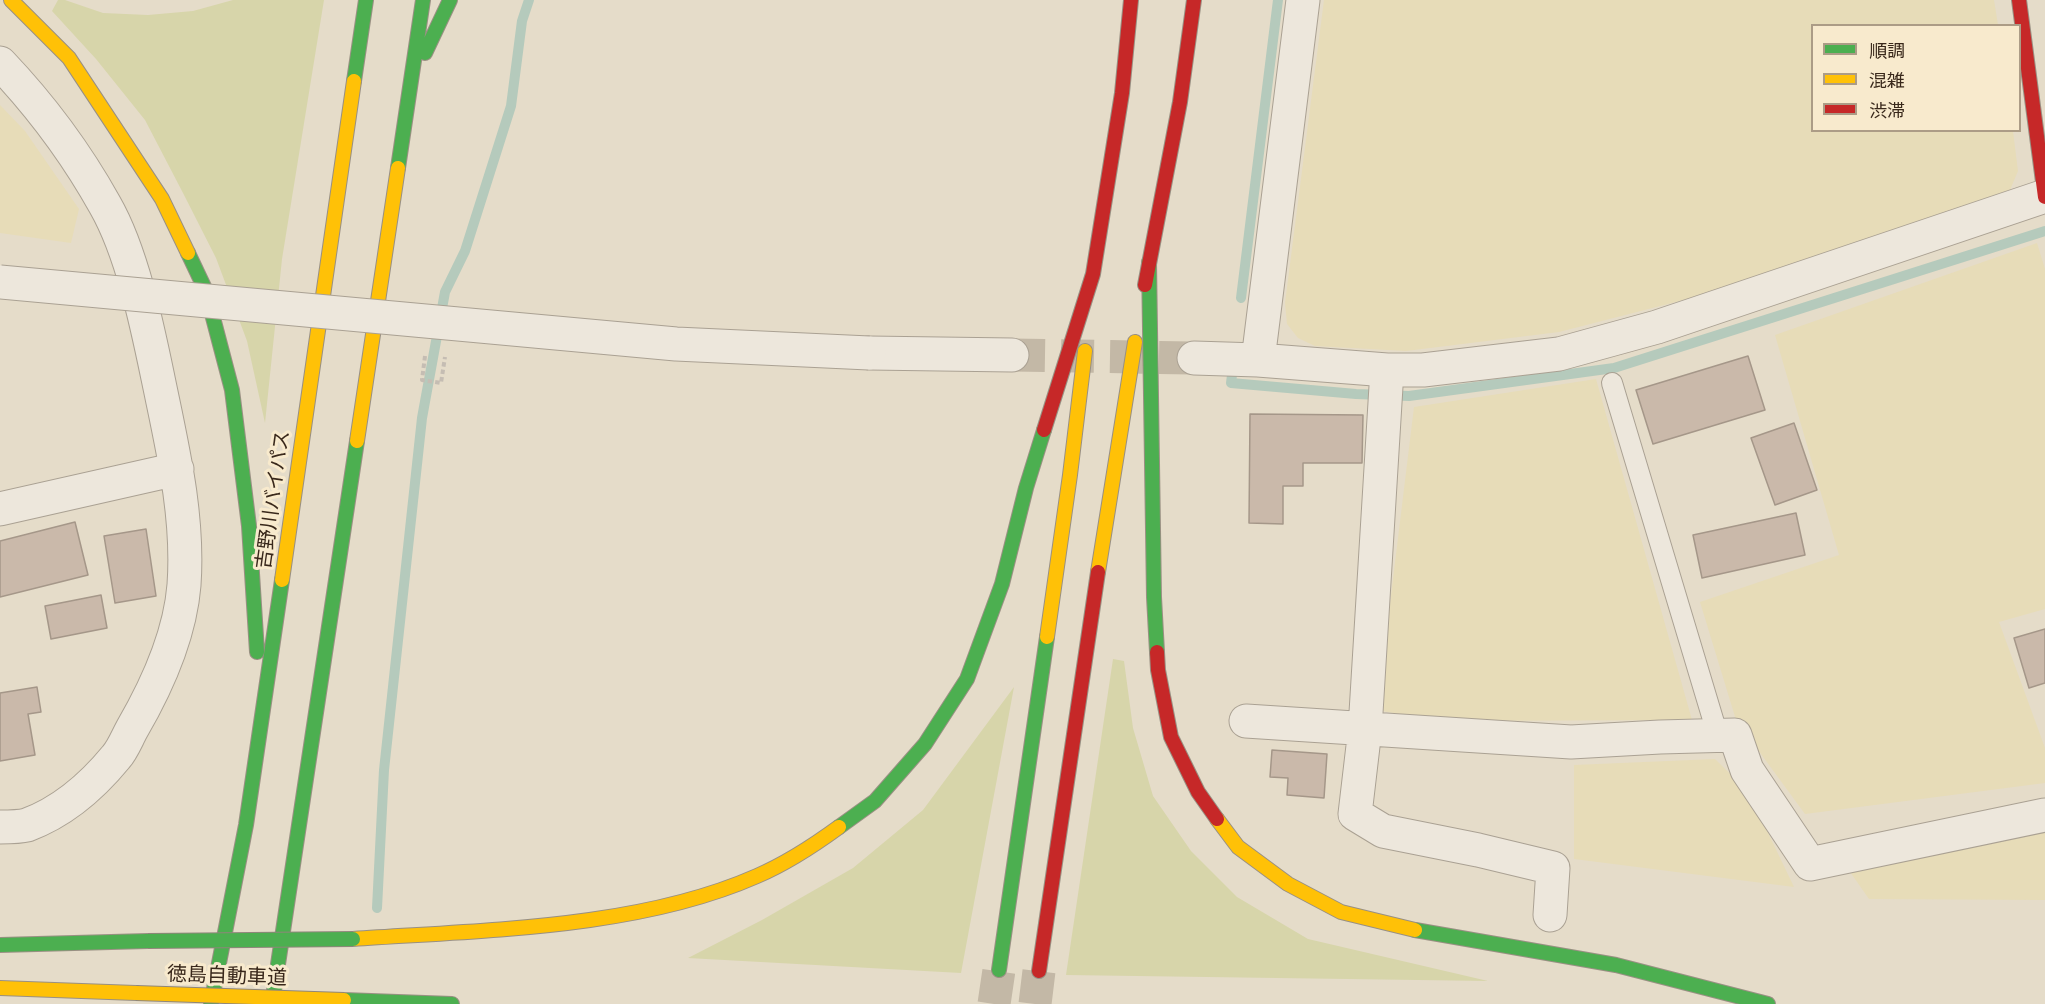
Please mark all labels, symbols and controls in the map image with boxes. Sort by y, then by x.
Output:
legend [1811,24,2021,132]
text: 順調 [1869,41,1905,61]
text: 混雑 [1869,71,1905,91]
text: 渋滞 [1869,101,1905,121]
street label: 吉野川バイパス [252,429,296,571]
street label: 徳島自動車道 [167,963,287,991]

